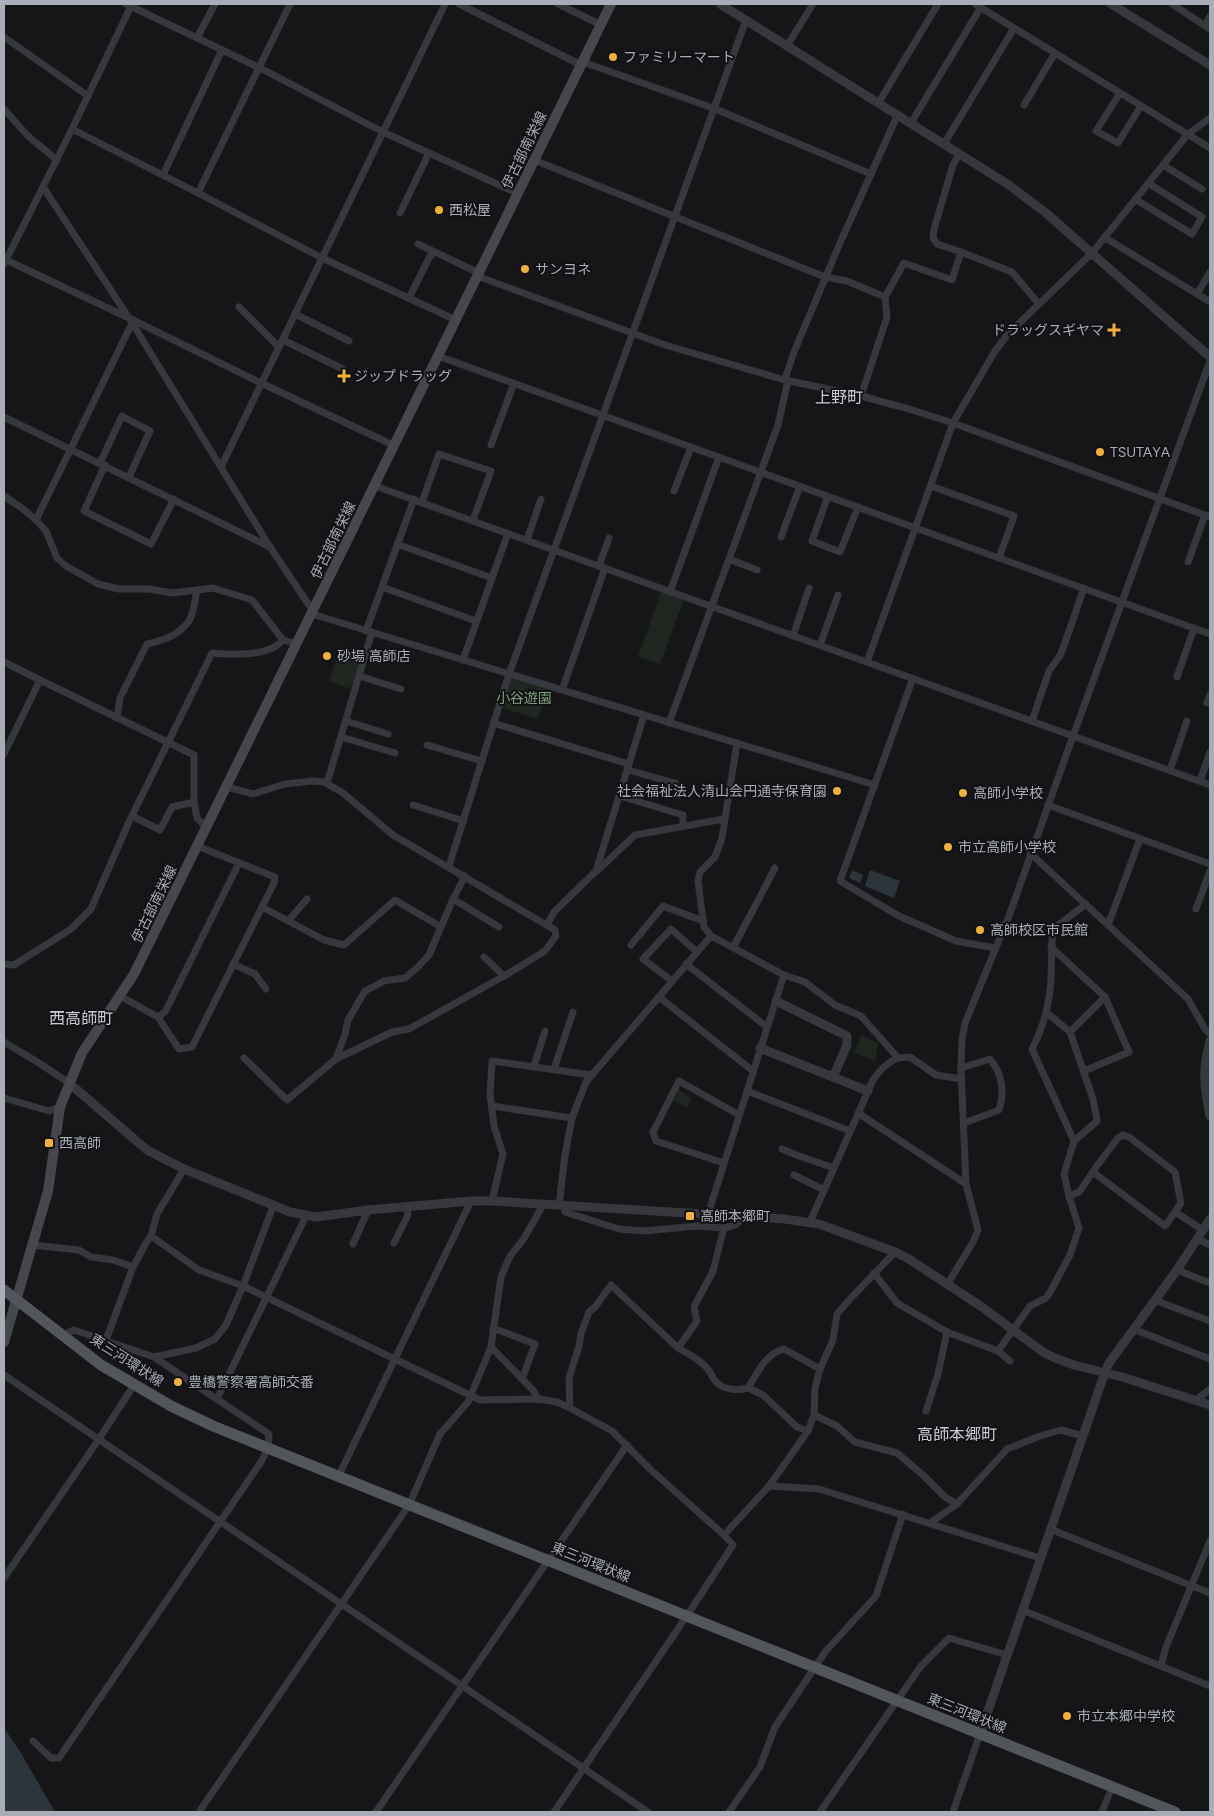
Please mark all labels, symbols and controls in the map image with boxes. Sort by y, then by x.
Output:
place label: ファミリーマート [623,49,735,66]
marker: ファミリーマート [607,51,619,63]
street label: 伊古部南栄線 [498,109,551,192]
place label: 西松屋 [449,202,491,219]
marker: 西松屋 [433,204,445,216]
place label: サンヨネ [535,261,591,278]
marker: サンヨネ [519,263,531,275]
place label: ドラッグスギヤマ [992,322,1104,339]
marker: ドラッグスギヤマ [1108,324,1120,336]
place label: ジップドラッグ [354,368,452,385]
marker: ジップドラッグ [338,370,350,382]
district label: 上野町 [815,388,863,407]
place label: TSUTAYA [1110,444,1171,461]
marker: TSUTAYA [1094,446,1106,458]
street label: 伊古部南栄線 [307,499,360,582]
place label: 砂場 高師店 [337,648,410,665]
marker: 砂場 高師店 [321,650,333,662]
park label: 小谷遊園 [496,690,552,707]
place label: 社会福祉法人清山会円通寺保育園 [617,783,827,800]
marker: 社会福祉法人清山会円通寺保育園 [831,785,843,797]
place label: 高師小学校 [973,785,1043,802]
marker: 高師小学校 [957,787,969,799]
place label: 市立高師小学校 [958,839,1056,856]
marker: 市立高師小学校 [942,841,954,853]
street label: 伊古部南栄線 [128,863,181,946]
place label: 高師校区市民館 [990,922,1088,939]
marker: 高師校区市民館 [974,924,986,936]
district label: 西高師町 [49,1009,113,1028]
place label: 西高師 [59,1135,101,1152]
marker: 西高師 [43,1137,55,1149]
place label: 高師本郷町 [700,1208,770,1225]
marker: 高師本郷町 [684,1210,696,1222]
street label: 東三河環状線 [87,1330,167,1390]
place label: 豊橋警察署高師交番 [188,1374,314,1391]
marker: 豊橋警察署高師交番 [172,1376,184,1388]
district label: 高師本郷町 [917,1425,997,1444]
street label: 東三河環状線 [549,1539,633,1586]
street label: 東三河環状線 [925,1690,1009,1737]
place label: 市立本郷中学校 [1077,1708,1175,1725]
marker: 市立本郷中学校 [1061,1710,1073,1722]

